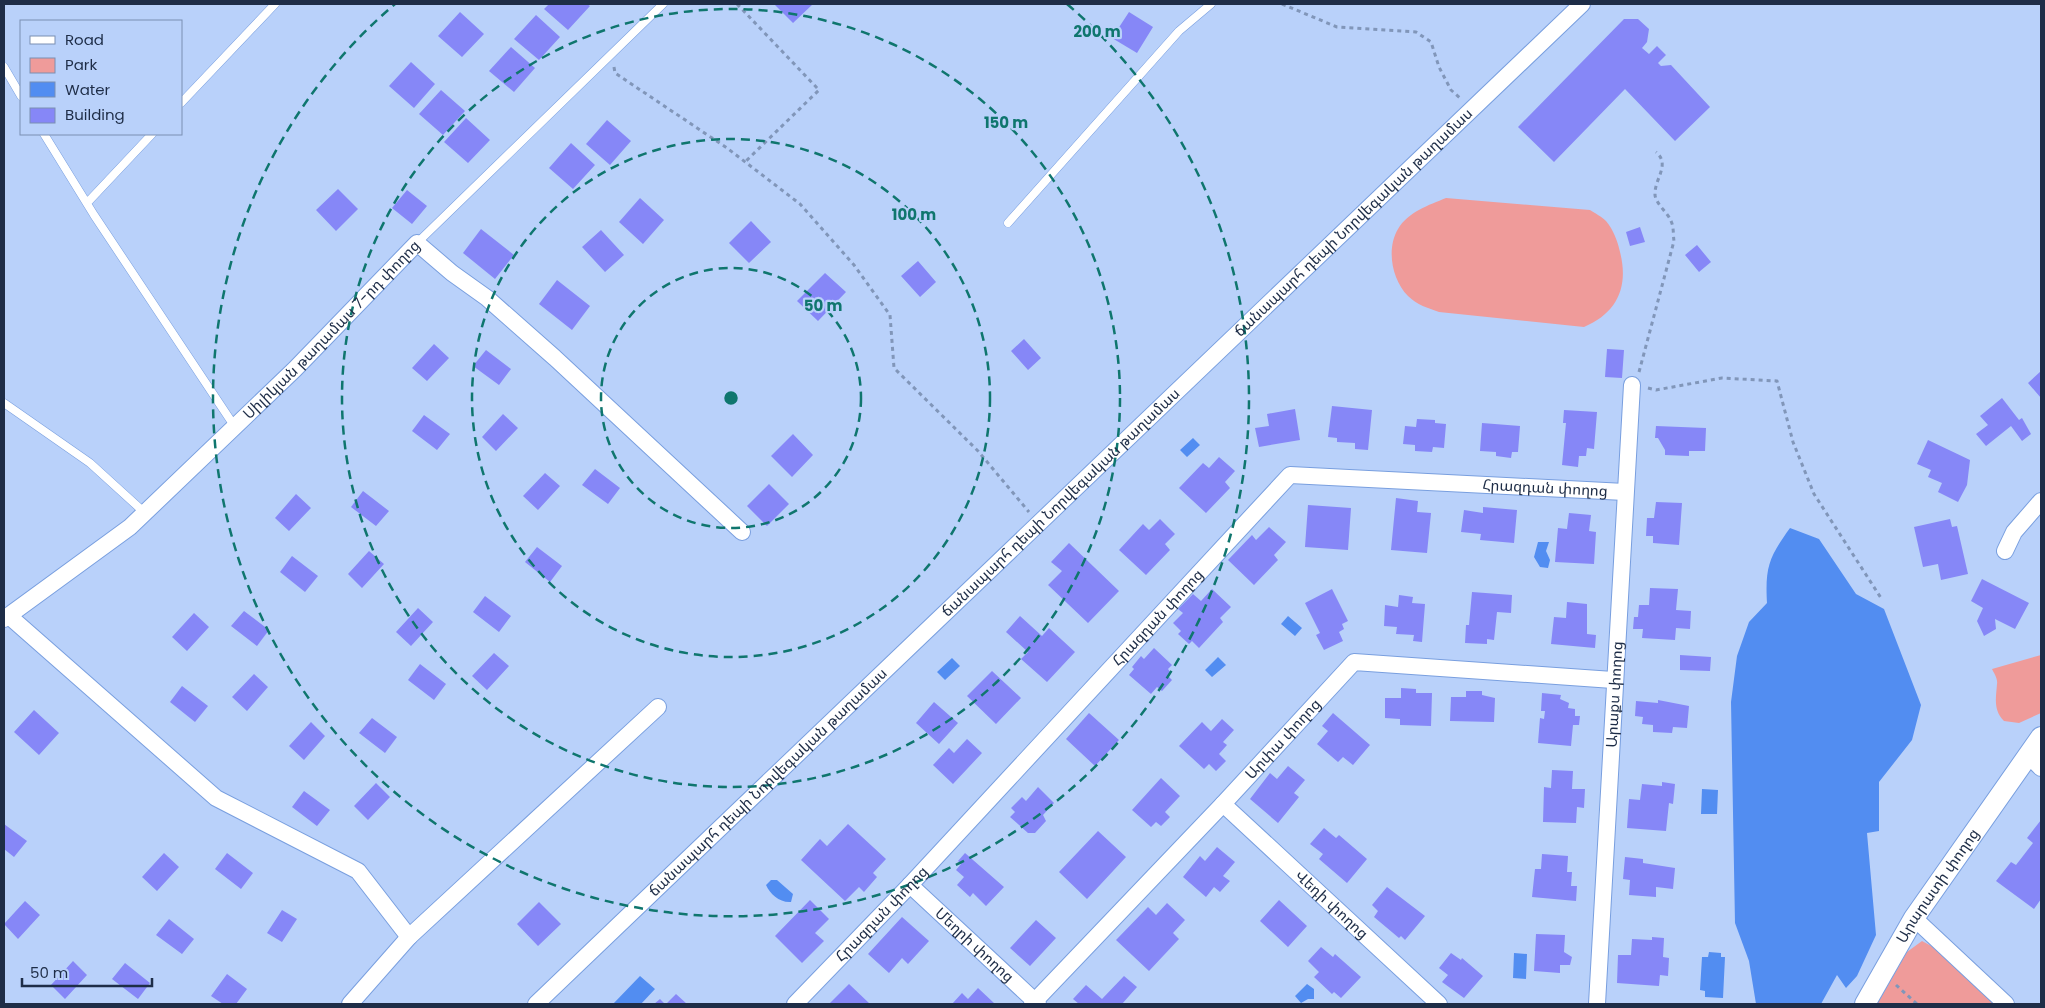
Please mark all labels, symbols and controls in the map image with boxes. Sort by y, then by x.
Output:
legend [20,20,182,135]
text: 200 m [1073,21,1121,42]
text: Road [65,29,104,50]
text: Park [65,54,97,75]
text: Water [65,79,111,100]
street label: ճանապարհ դեպի Նորվեգական թաղամաս [1229,103,1477,341]
text: Building [65,104,125,125]
text: 150 m [984,112,1028,133]
text: 100 m [892,204,936,225]
street label: Սիլիկյան թաղամաս 7-րդ փողոց [238,235,424,424]
text: 50 m [804,295,842,316]
street label: ճանապարհ դեպի Նորվեգական թաղամաս [937,383,1184,621]
centre of rings [722,389,740,407]
street label: Հրազդան փողոց [1482,474,1608,501]
street label: Հրազդան փողոց [1107,564,1208,670]
street label: Արաքս փողոց [1601,641,1627,748]
street label: ճանապարհ դեպի Նորվեգական թաղամաս [644,663,892,901]
street label: Արփա փողոց [1240,694,1325,784]
street label: Արարատի փողոց [1891,824,1984,947]
street label: Հրազդան փողոց [830,861,932,966]
street label: Վեդի փողոց [1291,865,1373,943]
street label: Մեղրի փողոց [931,902,1019,987]
scale bar [22,956,152,988]
text: 50 m [30,962,68,983]

